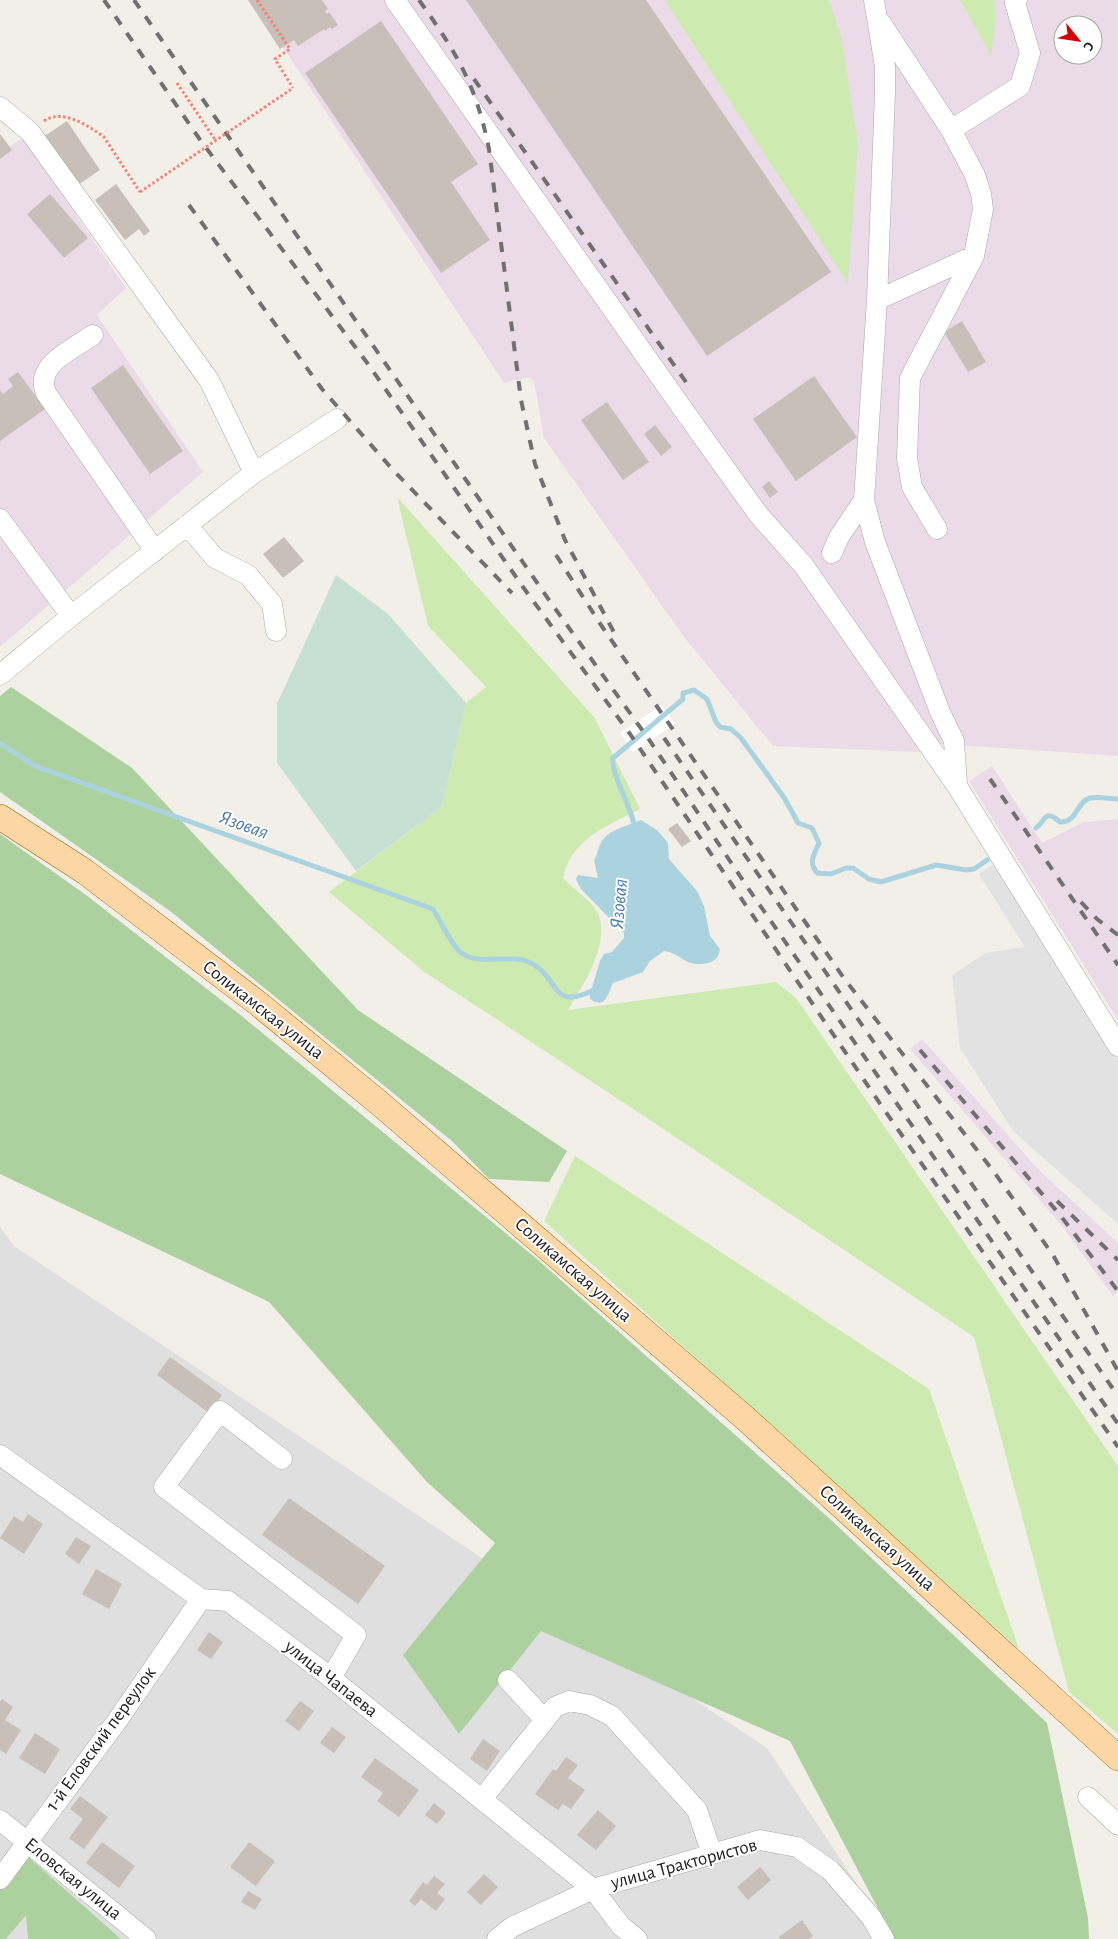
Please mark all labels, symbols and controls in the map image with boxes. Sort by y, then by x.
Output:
north arrow [1053,15,1103,65]
text: С [1080,39,1096,53]
water label: Язовая [217,807,271,843]
water label: Язовая [607,878,631,930]
street label: Соликамская улица [199,957,327,1063]
street label: Соликамская улица [511,1214,635,1326]
street label: Соликамская улица [816,1481,939,1595]
street label: улица Чапаева [280,1636,381,1721]
street label: 1-й Еловский переулок [43,1663,160,1815]
street label: Еловская улица [21,1834,125,1924]
street label: улица Трактористов [608,1835,759,1893]

